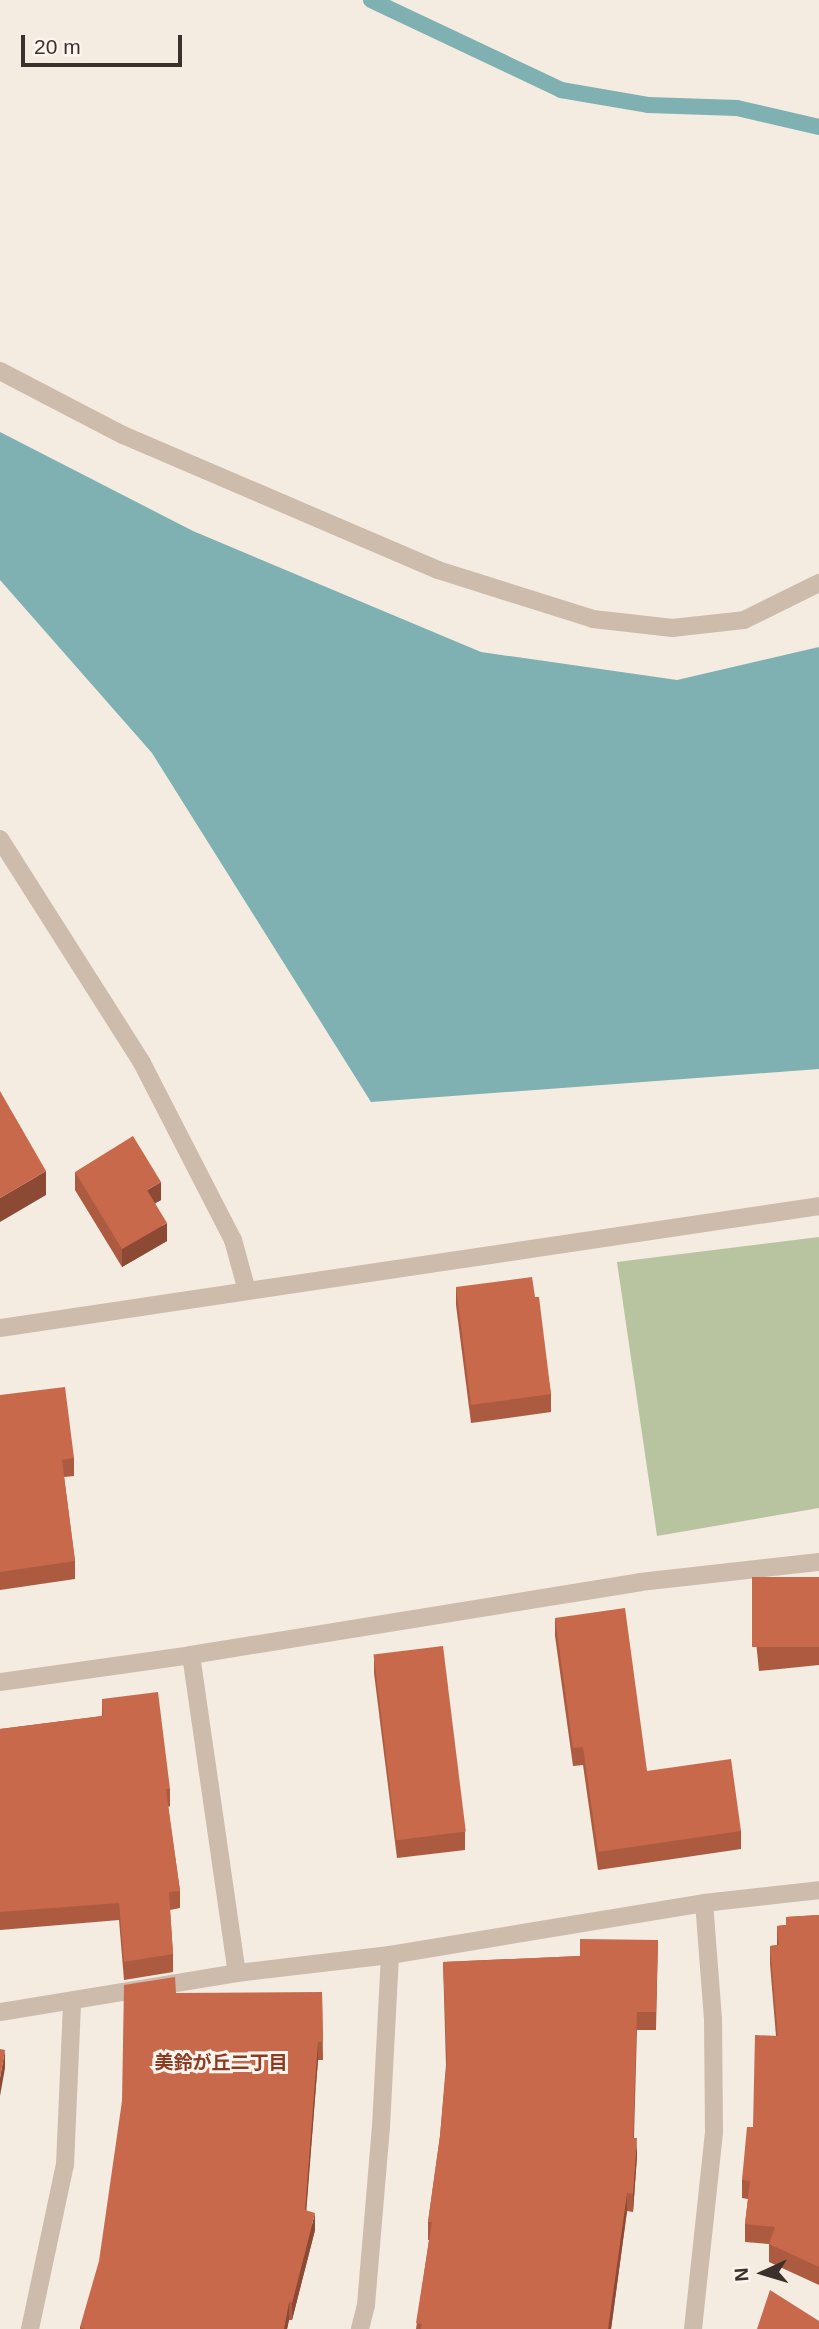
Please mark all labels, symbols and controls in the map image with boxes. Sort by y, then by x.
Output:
scale bar [24,21,186,65]
text: 20 m [34,35,81,58]
district label: 美鈴が丘二丁目 [155,2052,287,2074]
north arrow [728,2238,798,2308]
text: N [731,2267,753,2282]

